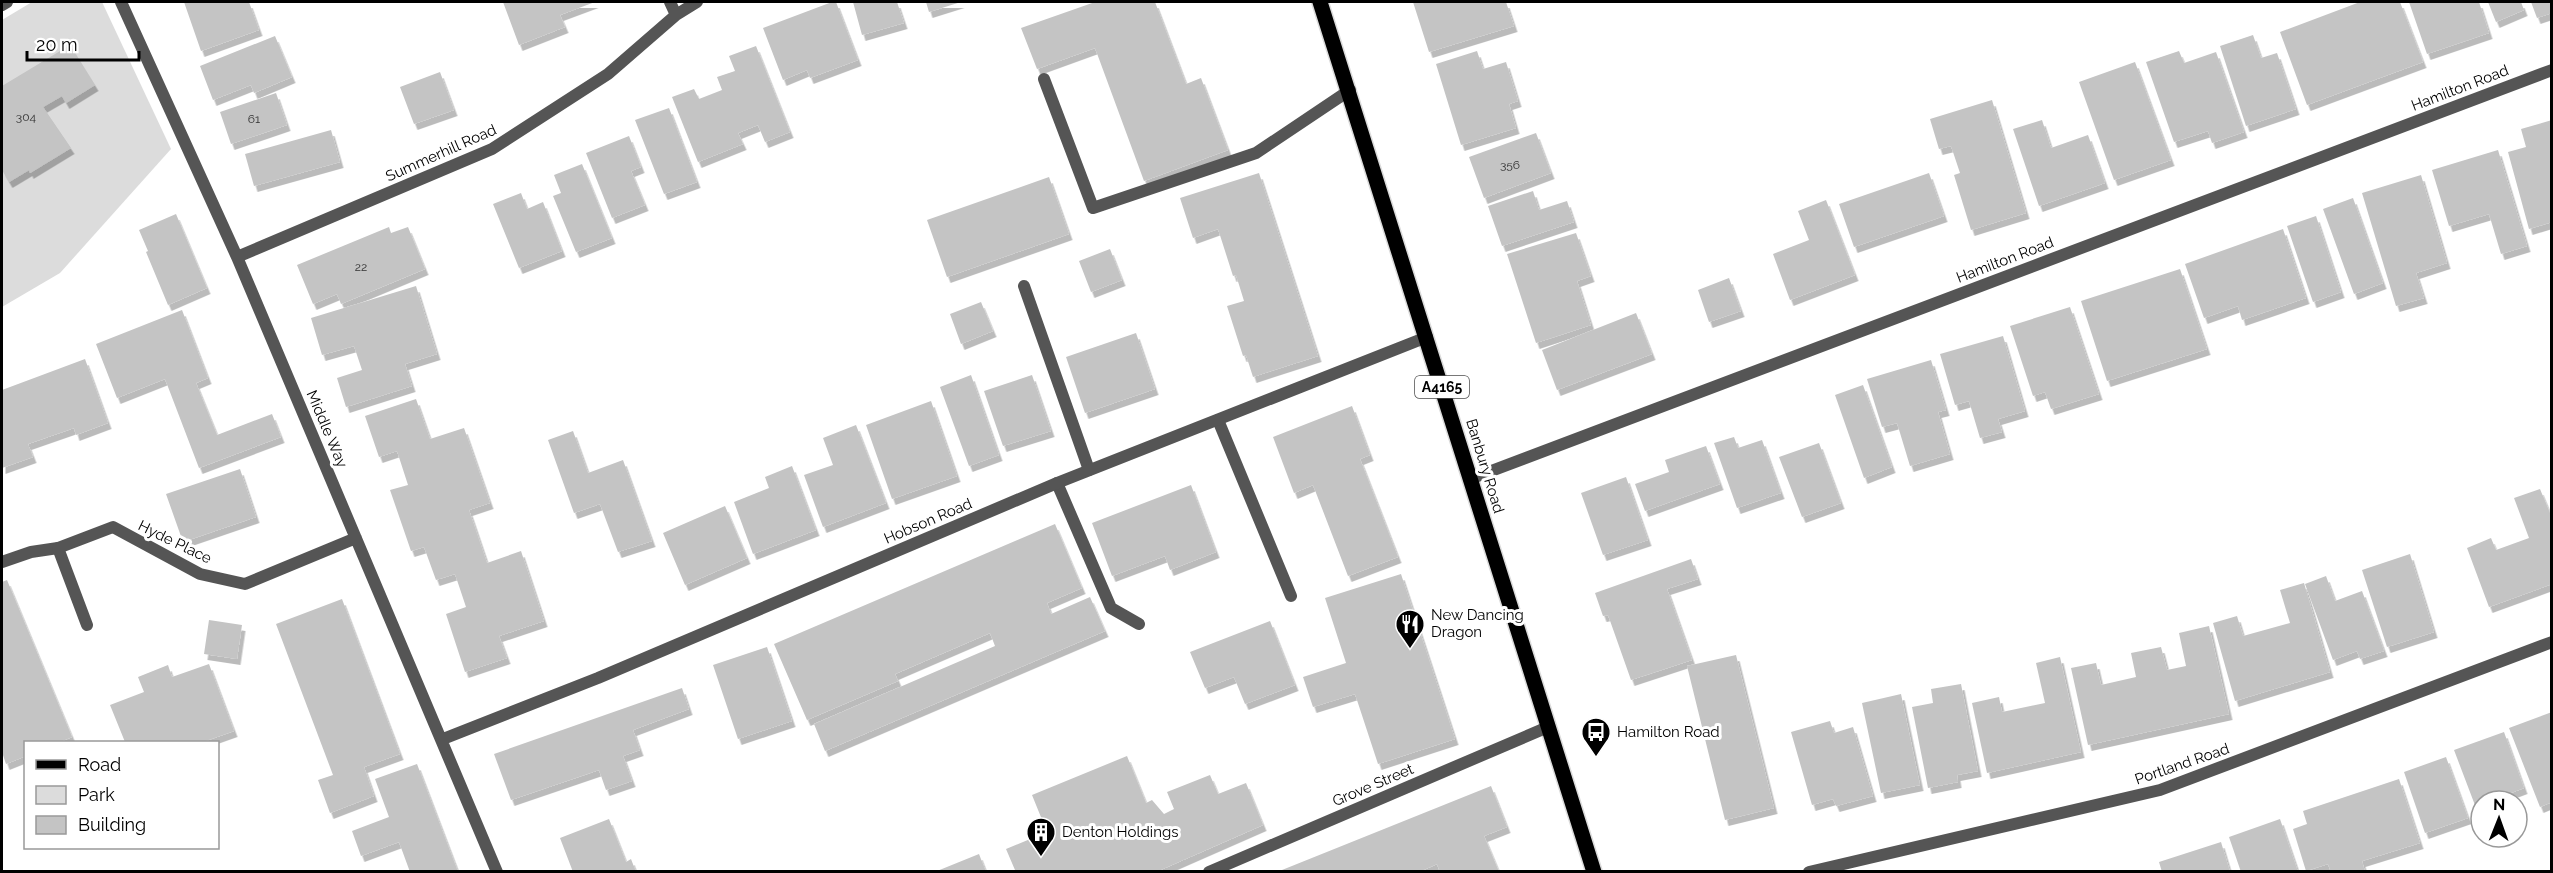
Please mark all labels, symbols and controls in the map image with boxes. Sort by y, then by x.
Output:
scale bar [27,24,140,62]
text: 20 m [36,34,78,55]
street label: Hamilton Road [2409,61,2511,115]
house number: 304 [16,110,37,124]
house number: 61 [248,112,260,126]
street label: Summerhill Road [383,121,499,185]
house number: 356 [1500,158,1520,172]
street label: Hamilton Road [1954,233,2056,287]
house number: 22 [355,260,367,274]
road number: A4165 [1415,376,1469,398]
street label: Middle Way [303,388,351,470]
street label: Banbury Road [1462,417,1508,515]
street label: Hobson Road [881,494,975,548]
street label: Hyde Place [135,516,215,568]
place label: New Dancing Dragon [1431,606,1524,641]
restaurant icon: New Dancing Dragon [1394,608,1426,650]
bus stop icon: Hamilton Road [1580,716,1612,758]
place label: Hamilton Road [1617,723,1720,741]
street label: Portland Road [2132,739,2232,789]
legend [24,741,219,849]
text: Road [78,754,121,775]
street label: Grove Street [1330,760,1416,810]
text: Park [78,784,115,805]
north arrow [2469,789,2529,849]
text: N [2493,795,2506,814]
text: Building [78,814,146,835]
building icon: Denton Holdings [1025,816,1057,858]
place label: Denton Holdings [1062,823,1178,841]

